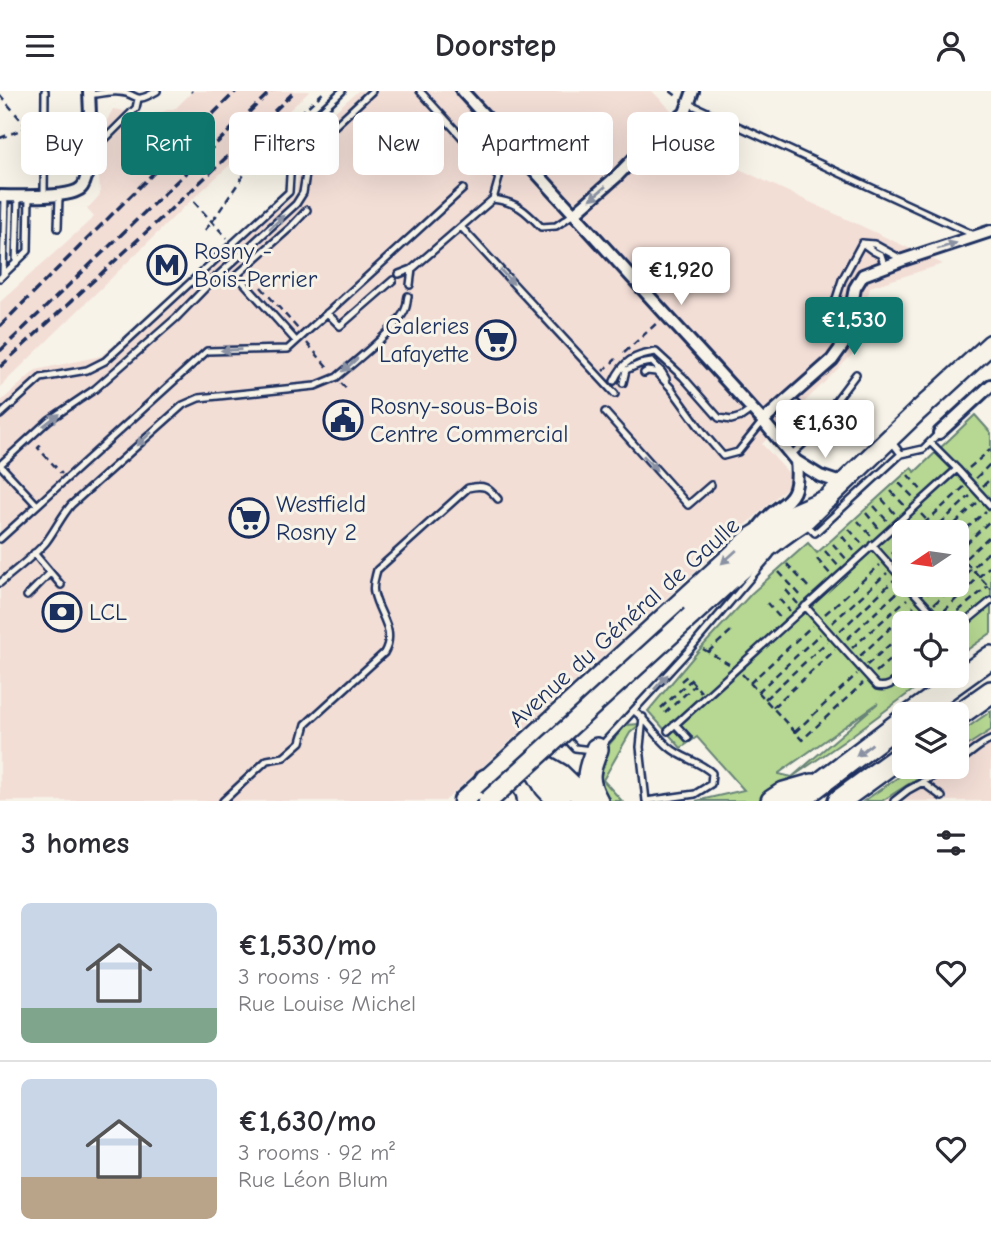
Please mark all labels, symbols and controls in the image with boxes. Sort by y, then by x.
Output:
icon: menu [21,27,59,65]
text: Doorstep [435,27,556,64]
icon: person [932,27,970,65]
chip: Buy [21,112,107,175]
chip: Rent [121,112,215,175]
chip: Filters [229,112,339,175]
chip: New [353,112,444,175]
chip: Apartment [458,112,613,175]
chip: House [627,112,739,175]
one-way arrow [589,185,607,201]
one-way arrow [268,214,285,230]
place label: Rosny - Bois-Perrier [194,237,318,293]
one-way arrow [937,240,958,251]
metro station icon: Rosny - Bois-Perrier [146,244,188,286]
pin: €1,920 [624,247,738,307]
text: €1,920 [648,256,714,283]
one-way arrow [499,268,515,286]
pin: €1,530 [797,297,911,357]
text: €1,530 [821,306,887,333]
place label: Galeries Lafayette [379,312,469,368]
supermarket icon: Galeries Lafayette [475,319,517,361]
one-way arrow [220,344,242,356]
one-way arrow [342,357,359,373]
place label: Rosny-sous-Bois Centre Commercial [370,392,569,448]
public building icon: Rosny-sous-Bois Centre Commercial [322,399,364,441]
pin: €1,630 [768,401,882,460]
text: €1,630 [792,409,858,436]
one-way arrow [41,412,59,427]
one-way arrow [136,431,153,447]
one-way arrow [642,454,658,471]
place label: Westfield Rosny 2 [276,490,366,546]
supermarket icon: Westfield Rosny 2 [228,497,270,539]
street label: Avenue du Général de Gaulle [503,511,745,733]
north arrow [892,520,970,597]
map controls [892,520,969,779]
one-way arrow [721,549,738,565]
bank icon: LCL [41,591,83,633]
place label: LCL [89,598,127,626]
button: locate [892,611,969,688]
one-way arrow [652,674,668,691]
button: layers [892,702,969,779]
one-way arrow [856,743,874,758]
icon: filters [932,824,970,862]
text: 3 homes [21,826,129,861]
text: €1,530/mo [238,928,377,963]
icon: home [77,931,161,1015]
icon: heart [932,954,970,992]
text: 3 rooms · 92 m² [238,963,395,990]
text: Rue Louise Michel [238,990,416,1017]
text: €1,630/mo [238,1104,376,1139]
icon: home [77,1107,161,1191]
icon: heart [932,1130,970,1168]
text: 3 rooms · 92 m² [238,1139,395,1166]
text: Rue Léon Blum [238,1166,388,1193]

